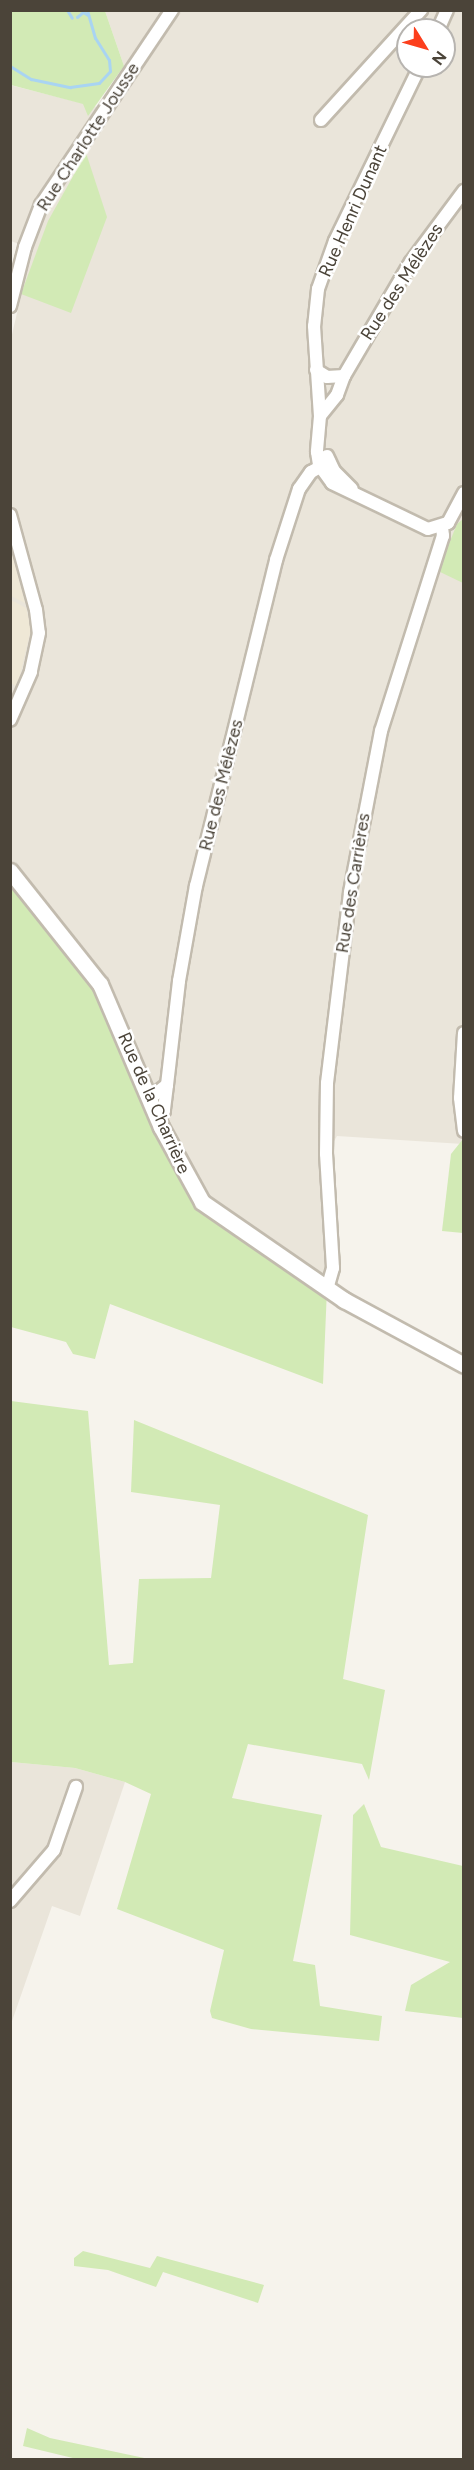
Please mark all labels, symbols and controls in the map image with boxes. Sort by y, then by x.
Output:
north arrow [396,18,456,78]
text: N [428,47,450,69]
street label: Rue Charlotte Jousse [32,59,144,215]
street label: Rue Henri Dunant [314,142,392,280]
street label: Rue des Mélèzes [356,220,448,344]
street label: Rue des Mélèzes [194,717,248,853]
street label: Rue des Carrières [331,811,375,955]
street label: Rue de la Charrière [113,1029,195,1177]

